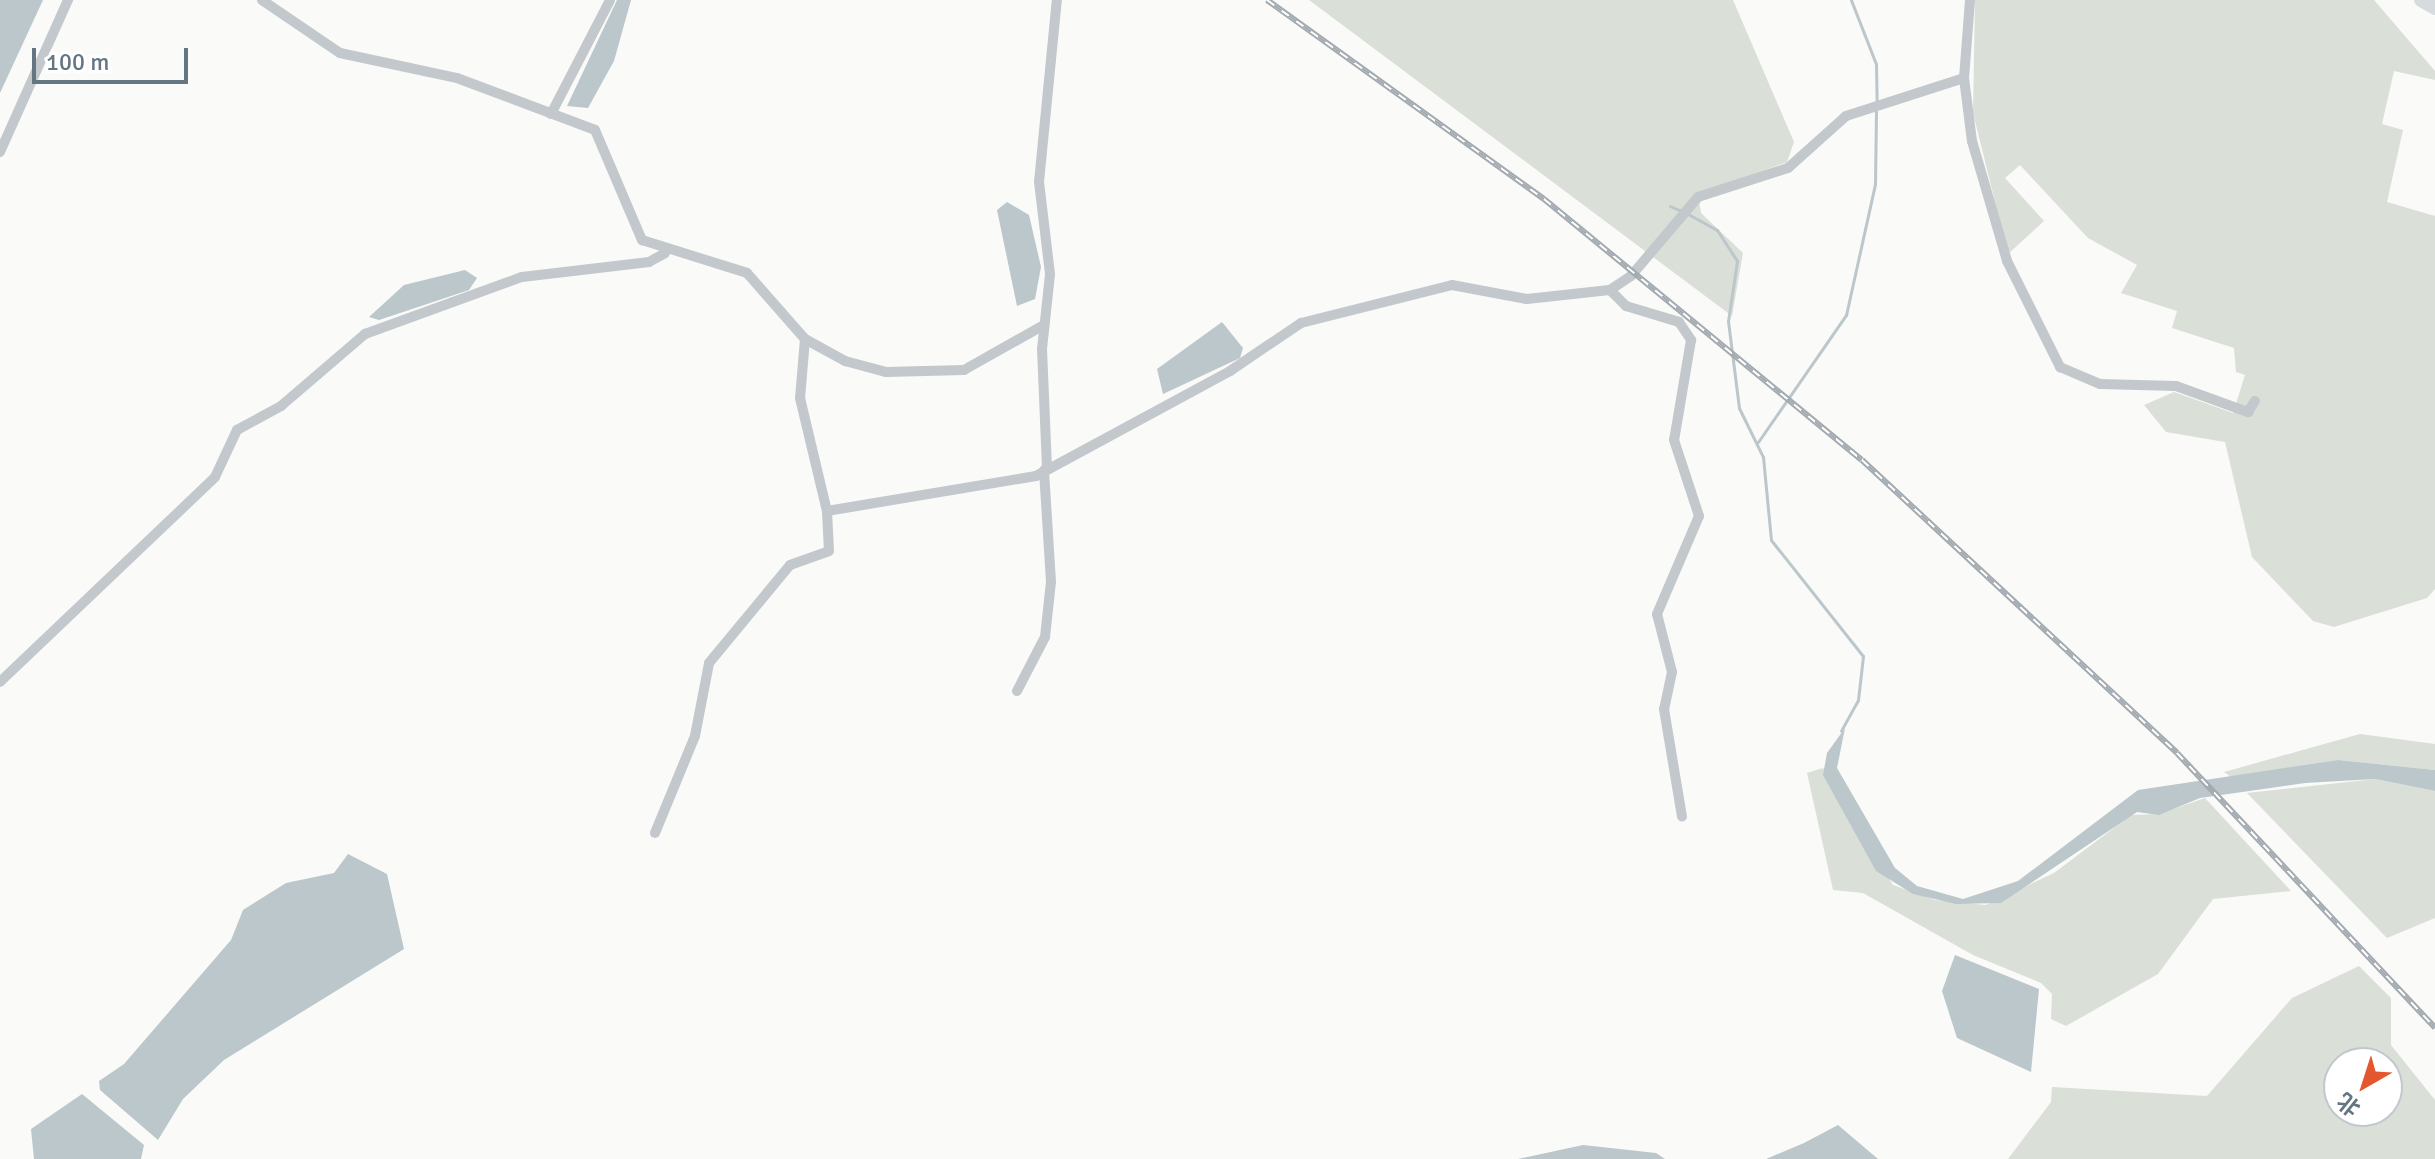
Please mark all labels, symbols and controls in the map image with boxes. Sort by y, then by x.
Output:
scale bar [36,32,192,82]
text: 100 m [46,47,109,77]
north arrow [2323,1047,2403,1127]
text: 北 [2332,1087,2366,1122]

